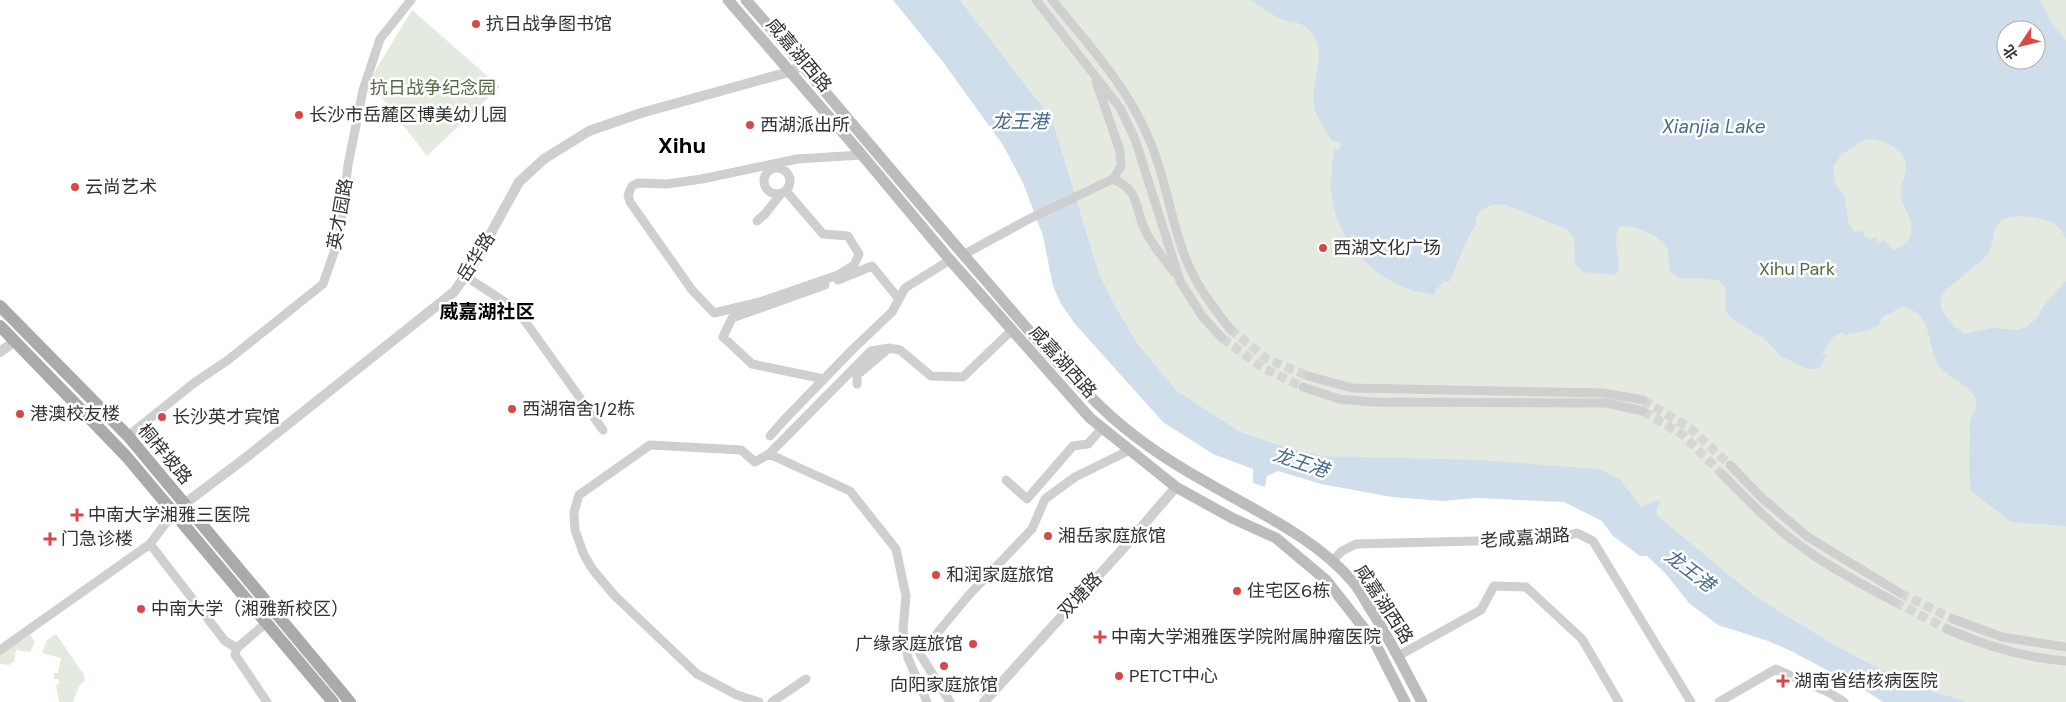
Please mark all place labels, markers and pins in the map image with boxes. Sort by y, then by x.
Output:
place label: 抗日战争图书馆 [486,12,612,36]
marker: 抗日战争图书馆 [470,18,482,30]
place label: 长沙市岳麓区博美幼儿园 [309,103,507,127]
marker: 长沙市岳麓区博美幼儿园 [293,109,305,121]
place label: 西湖派出所 [760,113,850,137]
marker: 西湖派出所 [744,119,756,131]
place label: 云尚艺术 [85,175,157,199]
marker: 云尚艺术 [69,181,81,193]
place label: 西湖文化广场 [1333,236,1441,260]
marker: 西湖文化广场 [1317,242,1329,254]
place label: 西湖宿舍1/2栋 [522,397,635,421]
place label: 港澳校友楼 [30,402,120,426]
marker: 西湖宿舍1/2栋 [506,403,518,415]
place label: 长沙英才宾馆 [172,405,280,429]
marker: 港澳校友楼 [14,408,26,420]
marker: 长沙英才宾馆 [156,411,168,423]
place label: 中南大学湘雅三医院 [88,503,250,527]
marker: 中南大学湘雅三医院 [70,508,84,522]
place label: 湘岳家庭旅馆 [1058,524,1166,548]
place label: 门急诊楼 [61,527,133,551]
marker: 湘岳家庭旅馆 [1042,530,1054,542]
marker: 门急诊楼 [43,532,57,546]
place label: 和润家庭旅馆 [946,563,1054,587]
marker: 和润家庭旅馆 [930,569,942,581]
place label: 住宅区6栋 [1247,579,1330,603]
marker: 住宅区6栋 [1231,585,1243,597]
place label: 中南大学（湘雅新校区） [151,597,349,621]
marker: 中南大学（湘雅新校区） [135,603,147,615]
place label: 中南大学湘雅医学院附属肿瘤医院 [1111,625,1381,649]
marker: 中南大学湘雅医学院附属肿瘤医院 [1093,630,1107,644]
place label: 广缘家庭旅馆 [855,632,963,656]
marker: 广缘家庭旅馆 [967,638,979,650]
marker: 向阳家庭旅馆 [938,660,950,672]
place label: PETCT中心 [1129,664,1218,688]
place label: 湖南省结核病医院 [1794,669,1938,693]
marker: PETCT中心 [1113,670,1125,682]
place label: 向阳家庭旅馆 [890,673,998,697]
marker: 湖南省结核病医院 [1776,674,1790,688]

